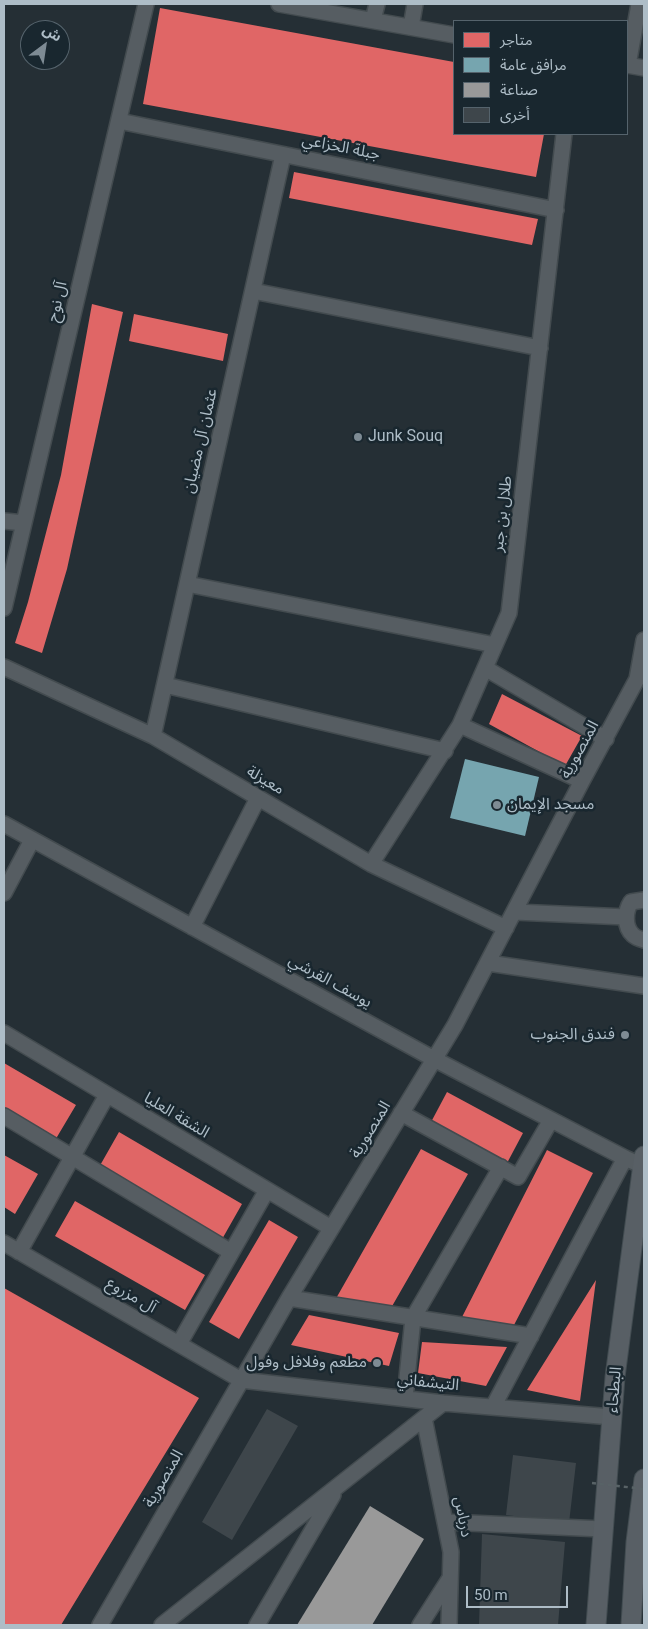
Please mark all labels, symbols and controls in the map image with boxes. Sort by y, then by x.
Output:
north arrow [20,20,70,70]
legend [453,20,628,135]
text: ش [40,21,65,45]
text: متاجر [500,31,533,49]
text: مرافق عامة [500,56,567,74]
text: صناعة [500,81,538,99]
text: أخرى [500,106,530,124]
street label: جبلة الخزاعي [300,131,382,165]
street label: آل نوح [44,280,72,324]
street label: عثمان آل مضيان [180,387,222,495]
place label: Junk Souq [368,427,443,447]
marker: Junk Souq [352,431,364,443]
street label: طلال بن جبر [489,475,517,553]
street label: المنصورية [556,718,604,782]
street label: معيزلة [243,763,287,799]
place label: مسجد الإيمان [507,795,594,815]
marker: مسجد الإيمان [491,799,503,811]
street label: يوسف القرشي [285,951,375,1013]
place label: فندق الجنوب [530,1025,615,1045]
marker: فندق الجنوب [619,1029,631,1041]
street label: الشقة العليا [140,1089,212,1143]
street label: المنصورية [346,1098,396,1162]
street label: آل مزروع [103,1274,159,1318]
place label: مطعم وفلافل وفول [246,1353,367,1373]
marker: مطعم وفلافل وفول [371,1357,383,1369]
street label: البطحاء [603,1366,627,1414]
street label: التيشفاني [396,1370,460,1396]
street label: المنصورية [140,1447,188,1511]
street label: درباس [449,1495,475,1539]
scale bar [468,1576,570,1608]
text: 50 m [474,1586,508,1604]

